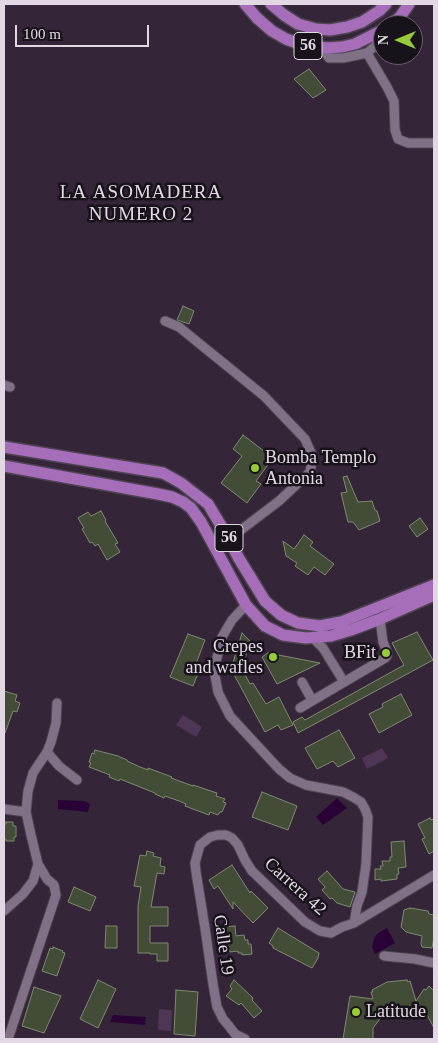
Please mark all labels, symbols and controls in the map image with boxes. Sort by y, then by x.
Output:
scale bar [18,15,151,47]
north arrow [373,15,423,65]
text: 100 m [23,26,61,42]
road number: 56 [294,32,322,59]
text: N [376,35,391,45]
district label: LA ASOMADERA NUMERO 2 [58,182,224,226]
place label: Bomba Templo Antonia [265,447,376,489]
marker: Bomba Templo Antonia [249,462,261,474]
road number: 56 [215,524,243,552]
place label: Crepes and wafles [186,636,263,679]
place label: BFit [344,642,376,664]
marker: BFit [380,647,392,659]
marker: Crepes and wafles [267,651,279,663]
street label: Carrera 42 [259,853,331,921]
street label: Calle 19 [208,914,238,976]
place label: Latitude [366,1001,426,1023]
marker: Latitude [350,1006,362,1018]

